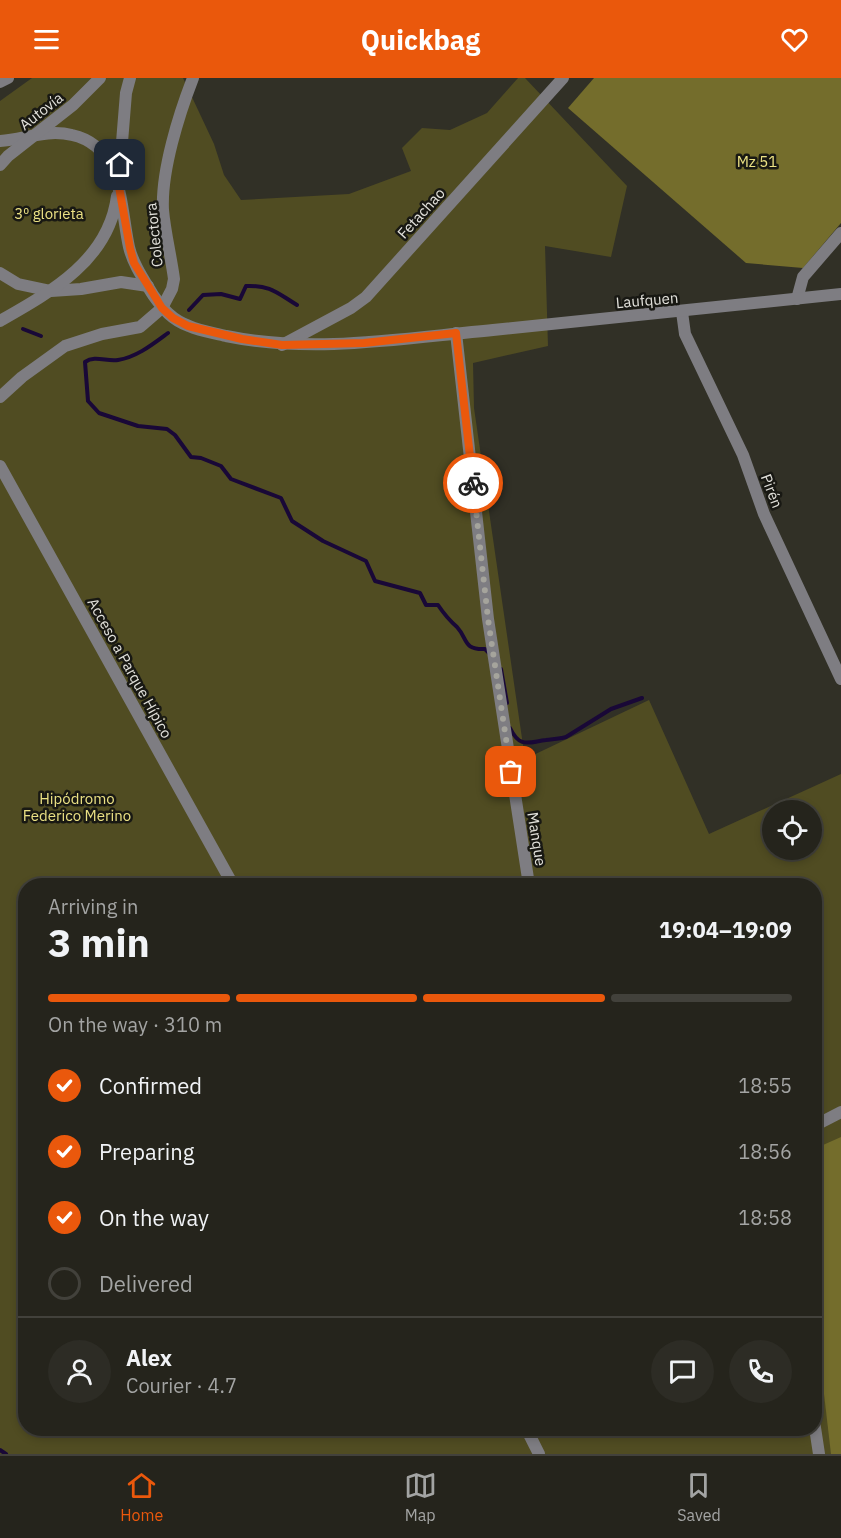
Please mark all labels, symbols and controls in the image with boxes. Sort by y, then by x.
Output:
text: Quickbag [361,22,480,57]
icon: menu [30,23,63,56]
icon: heart [778,23,811,56]
street label: Autovía [15,88,67,134]
pin [94,139,145,190]
icon: home [103,148,136,181]
park label: Mz 51 [737,152,777,171]
street label: Fetachao [393,184,449,242]
street label: Colectora [141,202,167,268]
park label: 3º glorieta [14,204,84,223]
street label: Laufquen [615,288,679,312]
courier [443,453,503,513]
icon: bike [457,467,490,500]
street label: Pirén [757,471,787,511]
street label: Acceso a Parque Hípico [83,594,177,742]
pin [485,746,536,797]
icon: bag [494,755,527,788]
park label: Hipódromo Federico Merino [23,789,131,825]
map controls [762,800,822,860]
button: locate [762,800,822,860]
street label: Manque [523,811,551,867]
text: Arriving in [48,893,138,920]
text: 19:04–19:09 [659,915,792,944]
text: 3 min [48,917,150,968]
text: On the way · 310 m [48,1011,222,1038]
icon: check [48,1069,81,1102]
text: Confirmed [99,1071,202,1100]
text: 18:55 [738,1072,792,1099]
icon: check [48,1135,81,1168]
text: Preparing [99,1137,194,1166]
text: 18:56 [738,1138,792,1165]
icon: check [48,1201,81,1234]
text: On the way [99,1203,209,1232]
text: 18:58 [738,1204,792,1231]
text: Delivered [99,1269,193,1298]
button: person [48,1340,111,1403]
button: chat [651,1340,714,1403]
button: phone [729,1340,792,1403]
text: Alex [126,1343,172,1372]
text: Courier · 4.7 [126,1372,237,1399]
tab: Home [120,1469,163,1525]
tab: Map [404,1469,437,1525]
tab: Saved [677,1469,721,1525]

